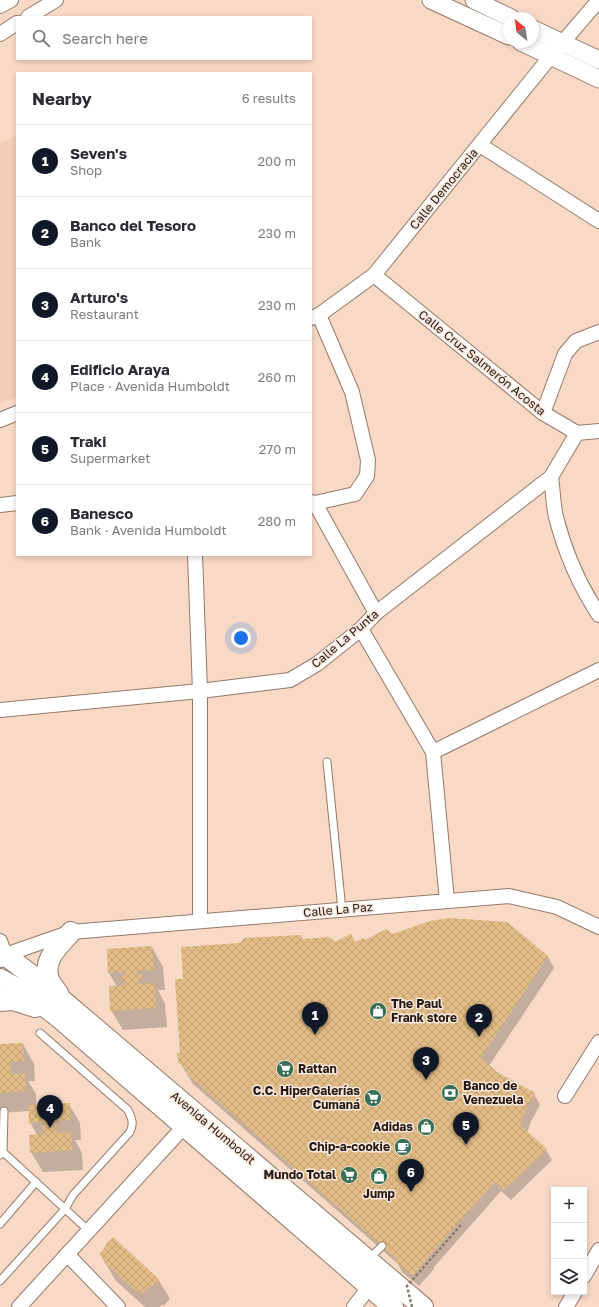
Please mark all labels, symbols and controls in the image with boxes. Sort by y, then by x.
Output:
north arrow [503,12,539,48]
search box [16,16,312,60]
icon: search [30,27,52,49]
text: Search here [62,29,148,47]
text: Nearby [32,88,92,109]
text: 6 results [242,90,296,106]
text: Seven's [70,144,127,162]
street label: Calle Democracia [406,145,481,232]
text: 1 [42,153,48,169]
text: 200 m [258,153,296,169]
text: Shop [70,162,102,178]
text: Banco del Tesoro [70,216,196,234]
text: 2 [41,225,49,241]
text: 230 m [258,225,296,241]
text: Bank [70,234,101,250]
text: Arturo's [70,288,128,306]
text: 3 [41,297,49,313]
text: 230 m [258,297,296,313]
text: Restaurant [70,306,139,322]
street label: Calle Cruz Salmerón Acosta [416,307,549,419]
text: Edificio Araya [70,360,170,378]
text: 4 [41,369,49,385]
text: 260 m [258,369,296,385]
text: Place · Avenida Humboldt [70,378,230,394]
text: Traki [70,432,106,450]
text: 5 [41,441,49,457]
text: 270 m [259,441,296,457]
text: Supermarket [70,450,151,466]
text: Banesco [70,504,133,522]
text: 6 [41,513,49,529]
text: 280 m [258,513,296,529]
text: Bank · Avenida Humboldt [70,522,227,538]
street label: Calle La Punta [308,606,381,671]
your location [231,628,251,648]
street label: Calle La Paz [303,899,373,920]
place label: The Paul Frank store [391,996,457,1025]
shop icon: The Paul Frank store [368,1001,388,1021]
pin: 1 [302,1002,328,1035]
pin: 2 [466,1004,492,1037]
pin: 3 [413,1047,439,1080]
supermarket icon: Rattan [275,1059,295,1079]
place label: Rattan [298,1061,337,1076]
place label: Banco de Venezuela [463,1078,524,1107]
place label: C.C. HiperGalerías Cumaná [253,1083,360,1112]
bank icon: Banco de Venezuela [440,1083,460,1103]
street label: Avenida Humboldt [168,1088,259,1168]
supermarket icon: C.C. HiperGalerías Cumaná [363,1088,383,1108]
pin: 4 [37,1095,63,1128]
pin: 5 [453,1112,479,1145]
shop icon: Adidas [416,1117,436,1137]
place label: Adidas [373,1119,413,1134]
cafe icon: Chip-a-cookie [393,1137,413,1157]
place label: Chip-a-cookie [309,1139,390,1154]
pin: 6 [398,1159,424,1192]
supermarket icon: Mundo Total [339,1165,359,1185]
shop icon: Jump [369,1166,389,1186]
place label: Mundo Total [264,1167,336,1182]
place label: Jump [363,1186,396,1201]
map controls [551,1187,587,1295]
button: + [551,1187,587,1223]
button: − [551,1223,587,1259]
button: layers [551,1259,587,1295]

